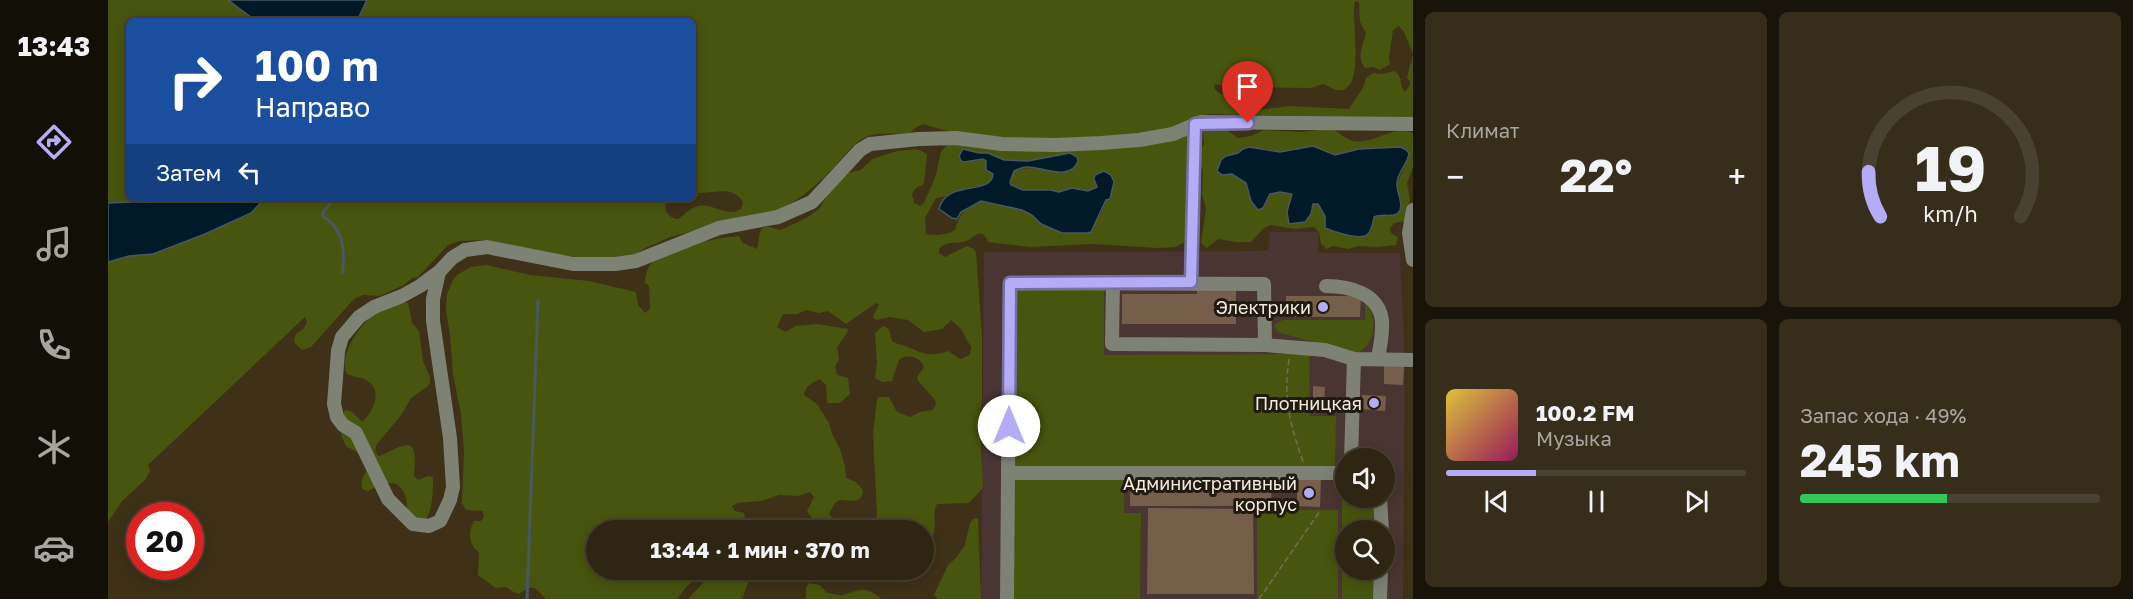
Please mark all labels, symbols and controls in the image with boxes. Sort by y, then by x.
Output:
text: 13:43 [18,30,90,62]
text: 100 m [255,40,378,90]
icon: right [156,42,234,120]
pin [1222,61,1273,123]
icon: arrive [1231,70,1264,103]
text: Направо [255,91,370,123]
text: Климат [1446,118,1520,142]
icon: directions [33,121,75,163]
text: 19 [1914,130,1986,205]
text: 22° [1560,148,1632,202]
icon: left [233,156,266,189]
text: − [1446,157,1464,196]
text: + [1728,157,1746,196]
text: Затем [156,159,221,186]
text: km/h [1923,201,1977,227]
icon: music [33,223,75,265]
place label: Электрики [1216,296,1311,318]
marker: Электрики [1316,300,1330,314]
icon: phone [33,324,75,366]
place label: Плотницкая [1255,392,1362,414]
position arrow [977,394,1041,458]
marker: Плотницкая [1367,396,1381,410]
text: 100.2 FM [1536,399,1635,426]
text: Запас хода · 49% [1800,403,1966,427]
icon: climate [33,426,75,468]
text: Музыка [1536,426,1612,450]
text: 245 km [1800,433,1960,487]
map controls [1335,448,1395,580]
button: sound [1335,448,1395,508]
place label: Административный корпус [1123,472,1297,515]
icon: previous [1480,485,1513,518]
icon: pause [1580,485,1613,518]
icon: next [1680,485,1713,518]
marker: Административный корпус [1302,486,1316,500]
speed limit sign: 20 [126,502,204,580]
button: search [1335,520,1395,580]
icon: car [33,527,75,569]
text: 13:44 · 1 мин · 370 m [650,536,870,563]

